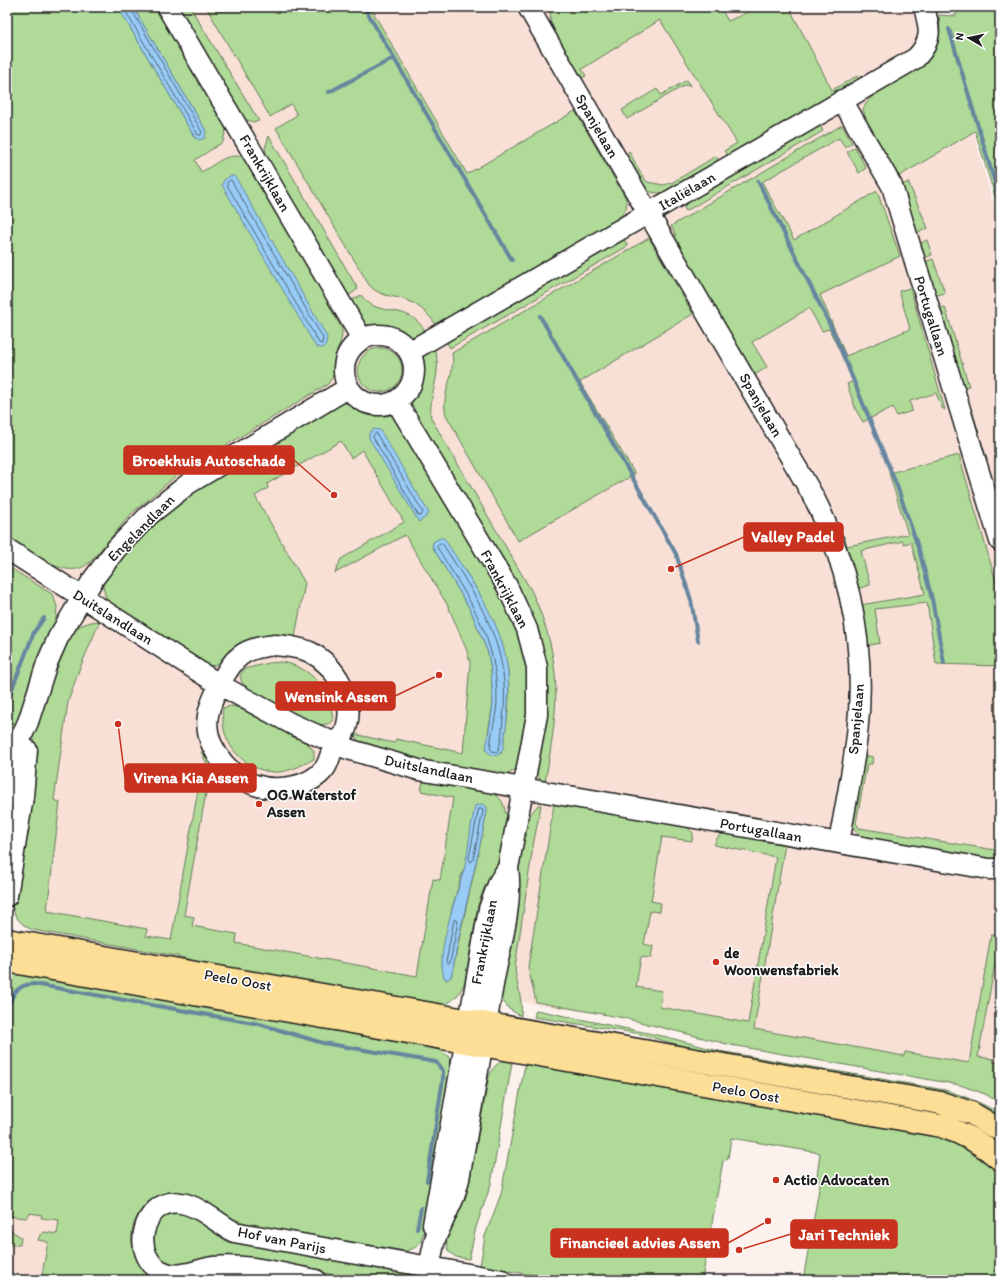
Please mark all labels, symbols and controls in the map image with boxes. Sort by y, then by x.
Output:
north arrow [949,18,989,58]
text: N [953,32,967,41]
street label: Spanjelaan [571,91,623,161]
street label: Frankrijklaan [236,131,294,215]
street label: Italiëlaan [655,167,719,214]
street label: Portugallaan [910,274,952,359]
street label: Spanjelaan [735,370,787,440]
callout: Broekhuis Autoschade [124,446,294,474]
text: Broekhuis Autoschade [132,451,286,470]
street label: Engelandlaan [104,490,179,565]
callout: Valley Padel [744,523,843,551]
text: Valley Padel [751,527,835,547]
street label: Frankrijklaan [477,547,533,631]
street label: Duitslandlaan [70,585,157,649]
callout: Wensink Assen [276,682,395,710]
street label: Spanjelaan [844,683,868,755]
text: Wensink Assen [284,687,389,706]
street label: Duitslandlaan [383,751,476,787]
callout: Virena Kia Assen [125,764,256,792]
text: Virena Kia Assen [134,768,249,787]
place label: OG Waterstof Assen [266,786,357,821]
marker: OG Waterstof Assen [254,799,264,809]
street label: Portugallaan [718,814,804,846]
street label: Frankrijklaan [467,898,501,986]
place label: de Woonwensfabriek [724,944,839,979]
marker: de Woonwensfabriek [711,957,721,967]
street label: Peelo Oost [203,965,274,995]
street label: Peelo Oost [711,1077,782,1107]
place label: Actio Advocaten [783,1171,890,1189]
marker: Actio Advocaten [771,1175,781,1185]
callout: Jari Techniek [791,1220,897,1248]
street label: Hof van Parijs [236,1223,328,1257]
text: Jari Techniek [797,1225,890,1244]
callout: Financieel advies Assen [551,1229,728,1257]
text: Financieel advies Assen [560,1233,721,1252]

